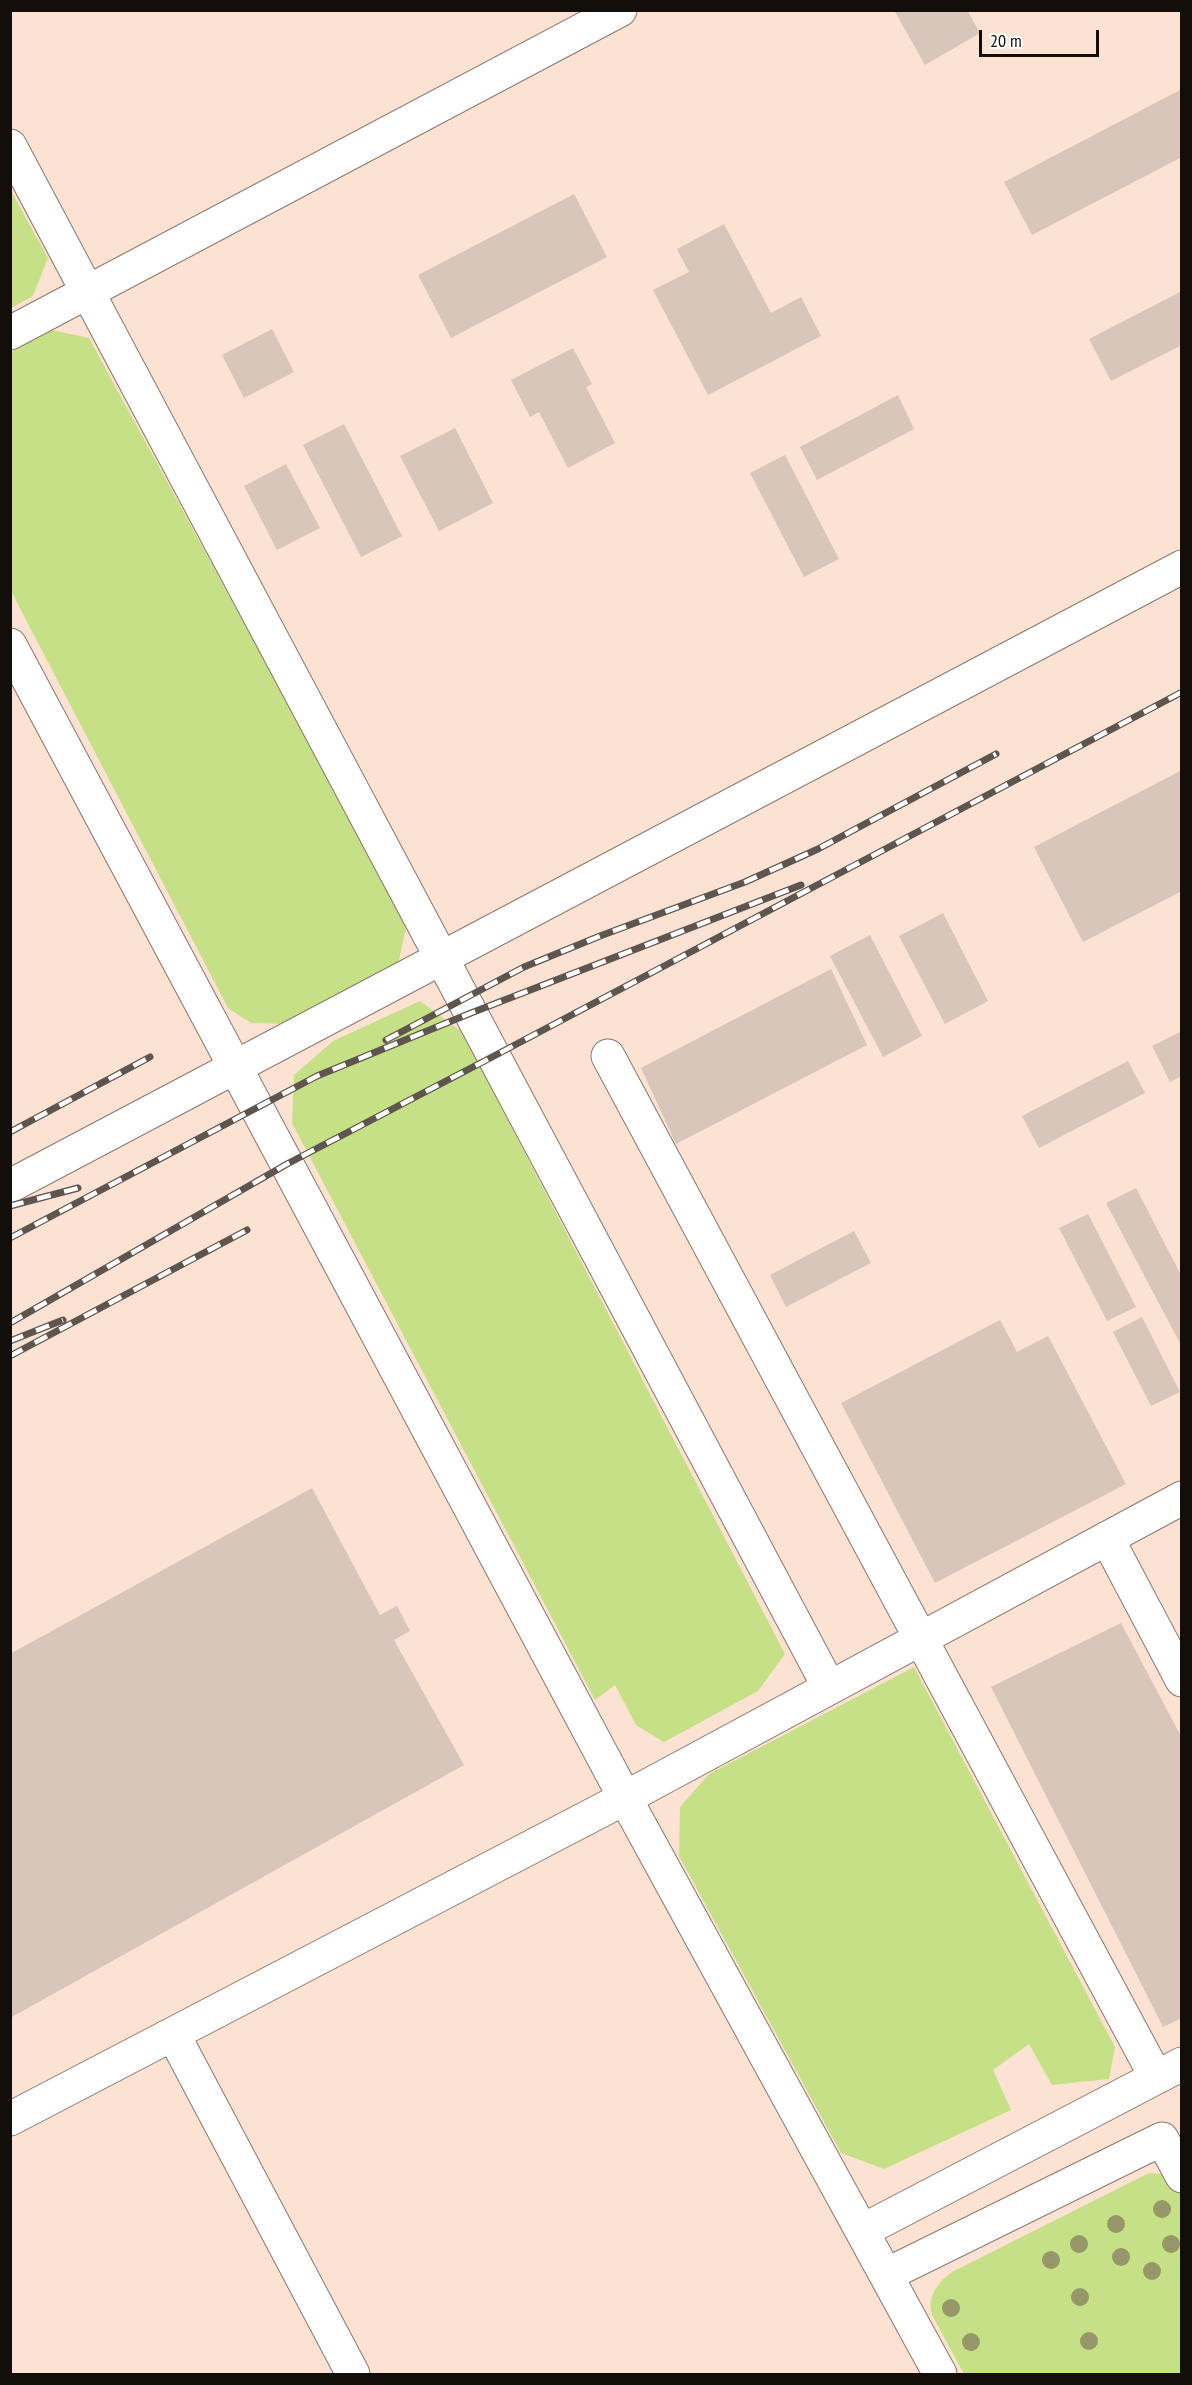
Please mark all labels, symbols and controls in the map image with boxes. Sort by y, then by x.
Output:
scale bar [982,18,1102,56]
text: 20 m [990,29,1022,52]

